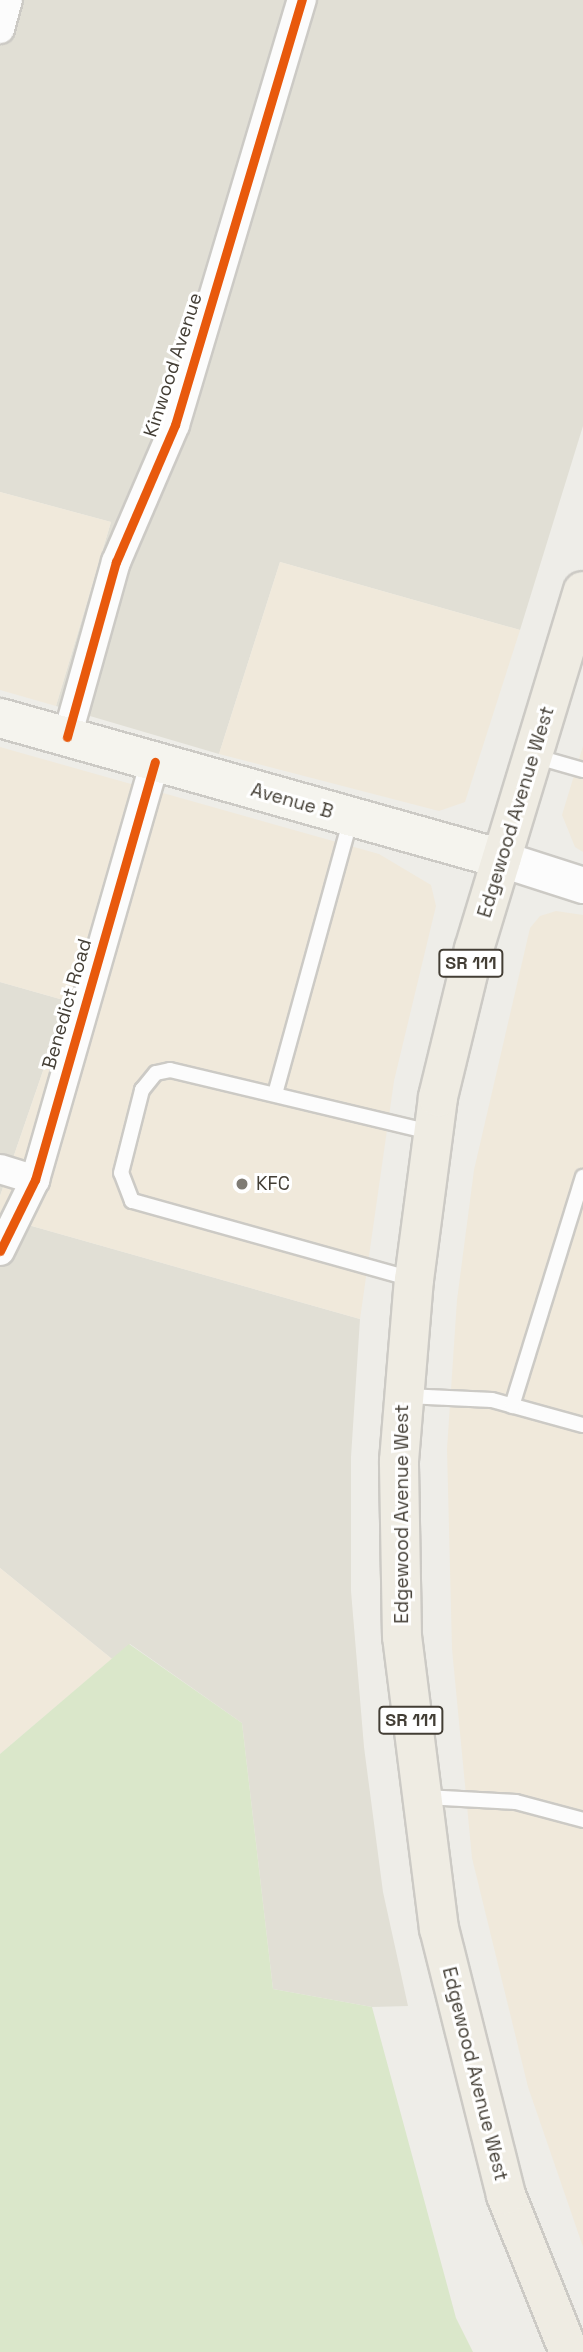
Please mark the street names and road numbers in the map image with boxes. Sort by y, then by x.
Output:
street label: Kinwood Avenue [139,290,207,440]
street label: Edgewood Avenue West [473,703,559,921]
street label: Avenue B [248,778,336,824]
street label: Benedict Road [37,936,97,1072]
road number: SR 111 [438,948,504,978]
street label: Edgewood Avenue West [391,1404,413,1624]
road number: SR 111 [378,1706,444,1735]
street label: Edgewood Avenue West [437,1965,513,2183]

